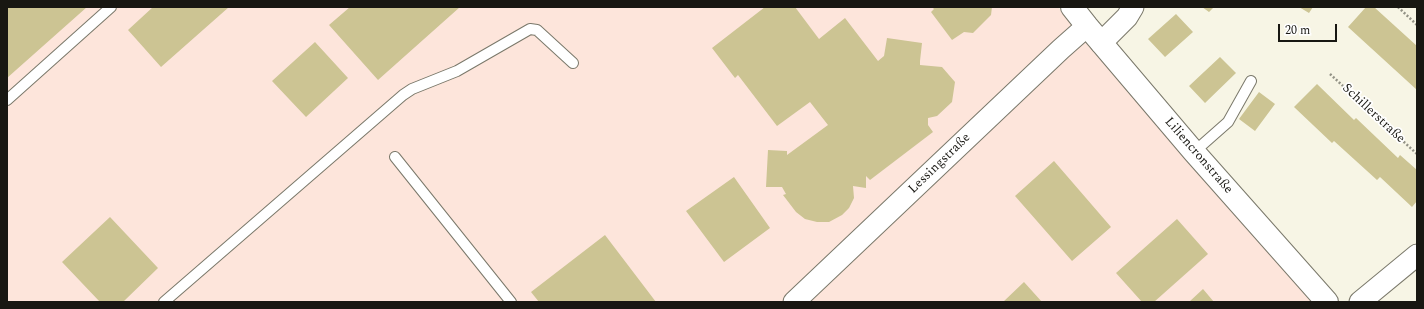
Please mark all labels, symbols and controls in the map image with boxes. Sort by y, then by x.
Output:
scale bar [1280,16,1339,42]
text: 20 m [1285,21,1310,40]
street label: Schillerstraße [1338,81,1408,147]
street label: Liliencronstraße [1161,115,1235,197]
street label: Lessingstraße [906,131,974,197]

